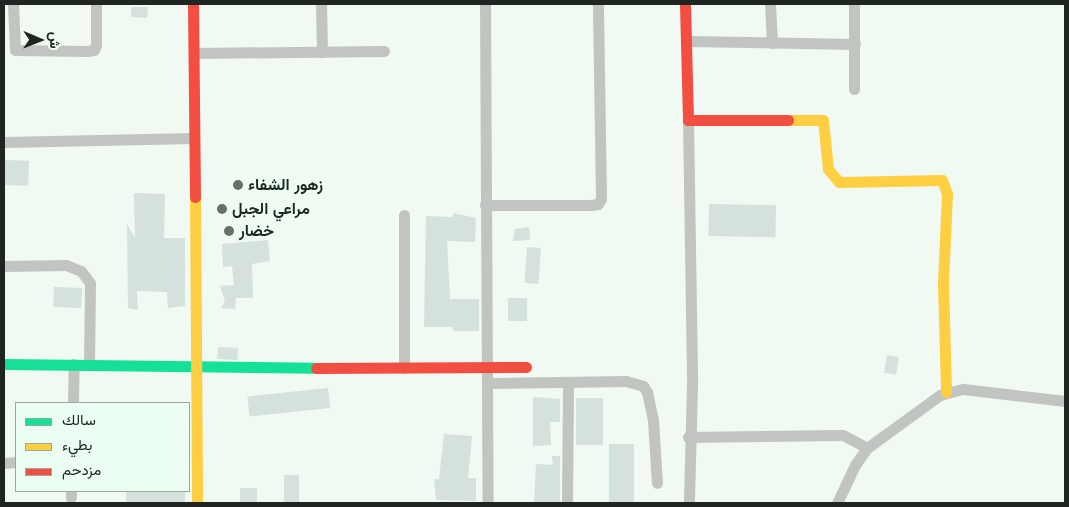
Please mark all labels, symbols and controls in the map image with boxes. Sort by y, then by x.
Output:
north arrow [15,15,65,65]
text: ش [47,32,63,49]
place label: زهور الشفاء [248,175,323,195]
marker: زهور الشفاء [232,179,244,191]
place label: مراعي الجبل [232,199,310,219]
marker: مراعي الجبل [216,203,228,215]
place label: خضار [239,221,274,241]
marker: خضار [223,225,235,237]
legend [15,402,190,492]
text: سالك [62,411,96,428]
text: بطيء [62,436,92,453]
text: مزدحم [62,461,101,478]

